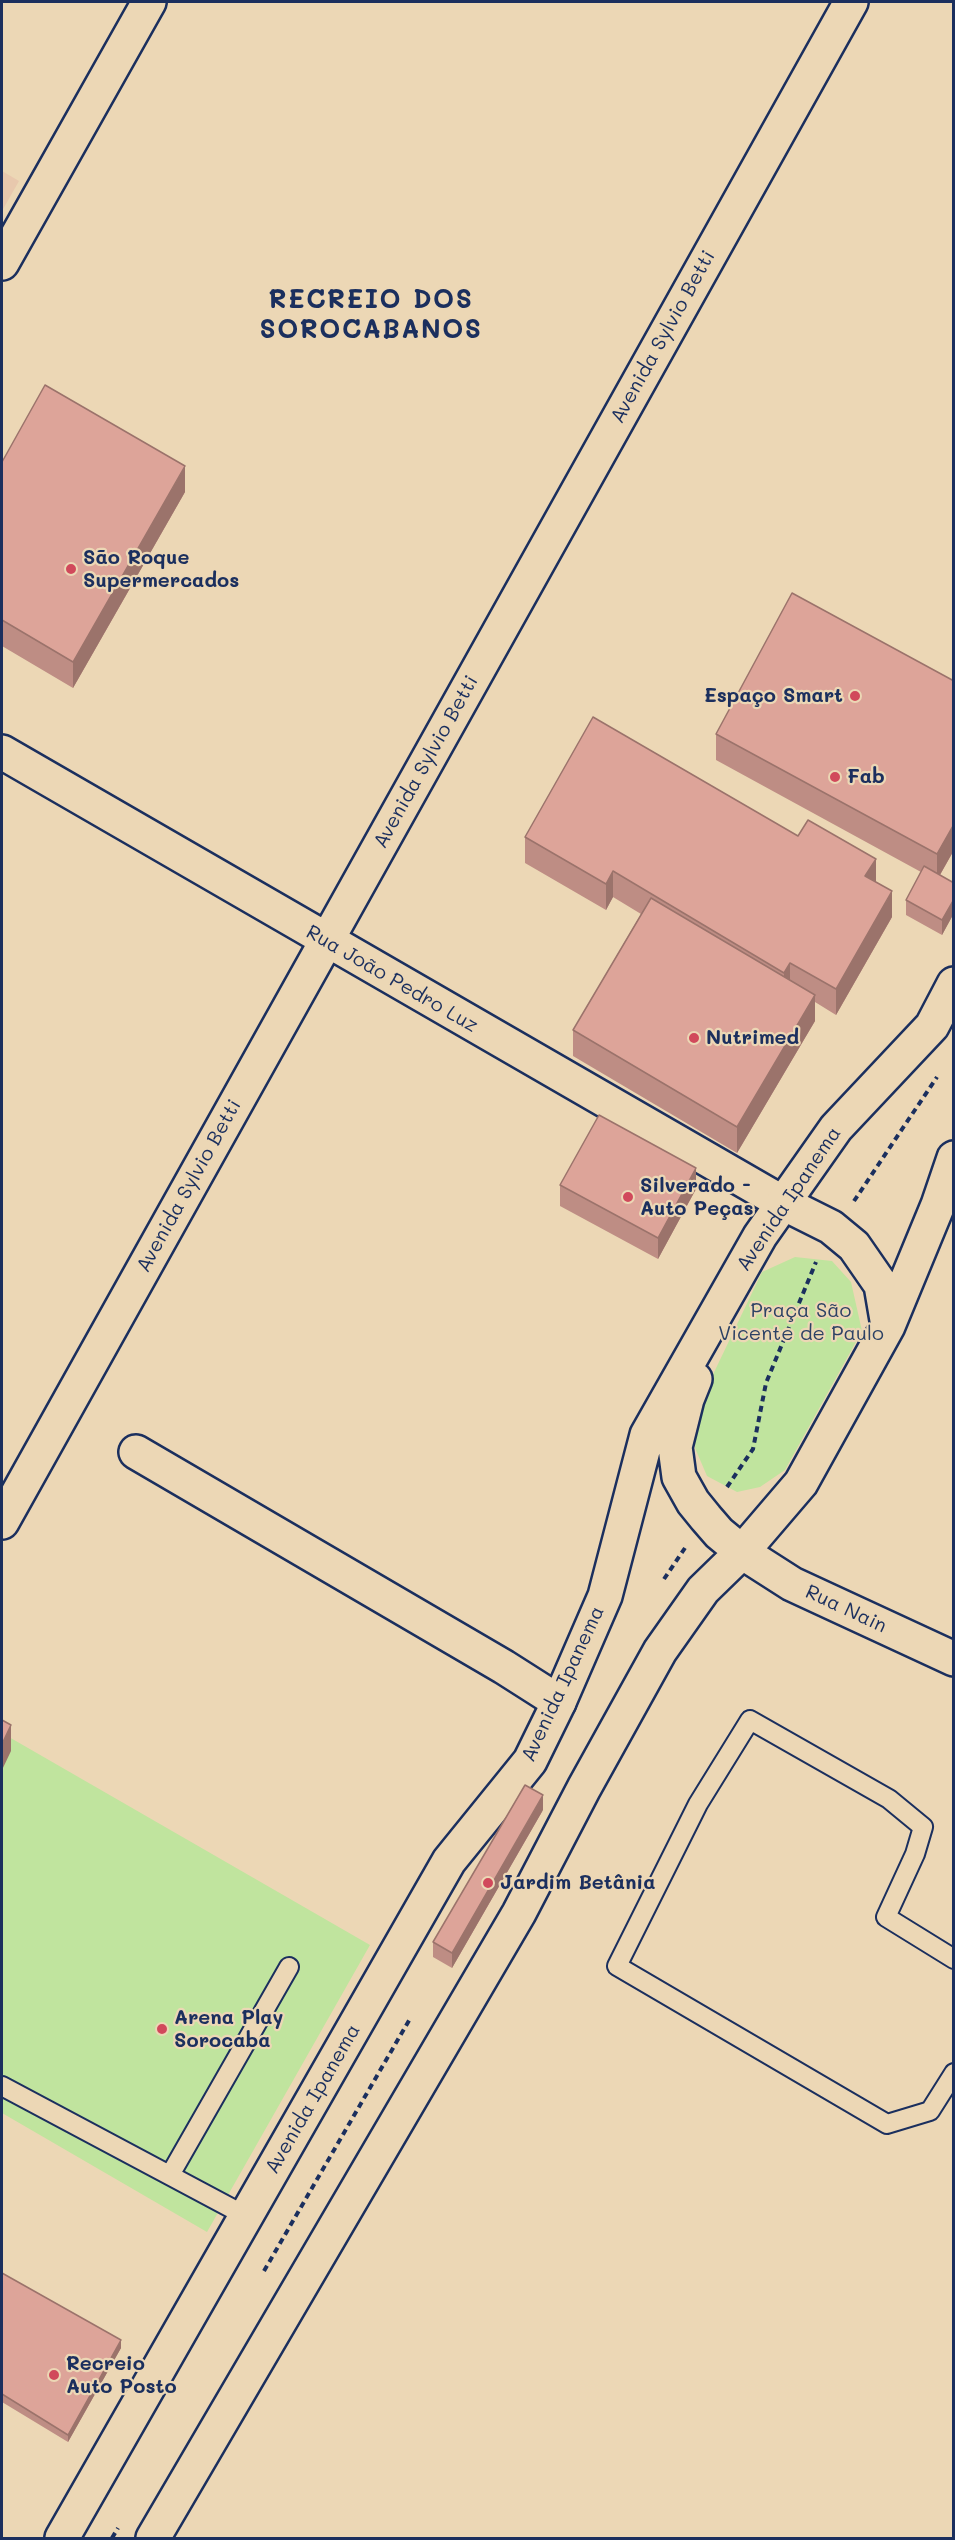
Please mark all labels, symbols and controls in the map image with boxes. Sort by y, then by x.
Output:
street label: Avenida Sylvio Betti [606,246,720,428]
district label: RECREIO DOS SOROCABANOS [259,284,483,346]
place label: São Roque Supermercados [83,546,239,593]
marker: São Roque Supermercados [64,562,78,576]
street label: Avenida Sylvio Betti [369,671,483,853]
place label: Espaço Smart [704,684,843,708]
marker: Espaço Smart [848,689,862,703]
place label: Fab [847,765,885,789]
marker: Fab [828,770,842,784]
street label: Rua João Pedro Luz [302,920,482,1038]
place label: Nutrimed [706,1026,799,1050]
marker: Nutrimed [687,1031,701,1045]
street label: Avenida Sylvio Betti [132,1095,246,1277]
street label: Avenida Ipanema [732,1122,846,1276]
place label: Silverado - Auto Peças [640,1174,754,1221]
marker: Silverado - Auto Peças [621,1190,635,1204]
park label: Praça São Vicente de Paulo [718,1299,884,1346]
street label: Rua Nain [801,1580,891,1638]
street label: Avenida Ipanema [516,1602,610,1766]
place label: Jardim Betânia [500,1871,655,1895]
marker: Jardim Betânia [481,1876,495,1890]
place label: Arena Play Sorocaba [174,2006,283,2053]
street label: Avenida Ipanema [260,2020,366,2178]
marker: Arena Play Sorocaba [155,2022,169,2036]
place label: Recreio Auto Posto [66,2352,177,2399]
marker: Recreio Auto Posto [47,2368,61,2382]

